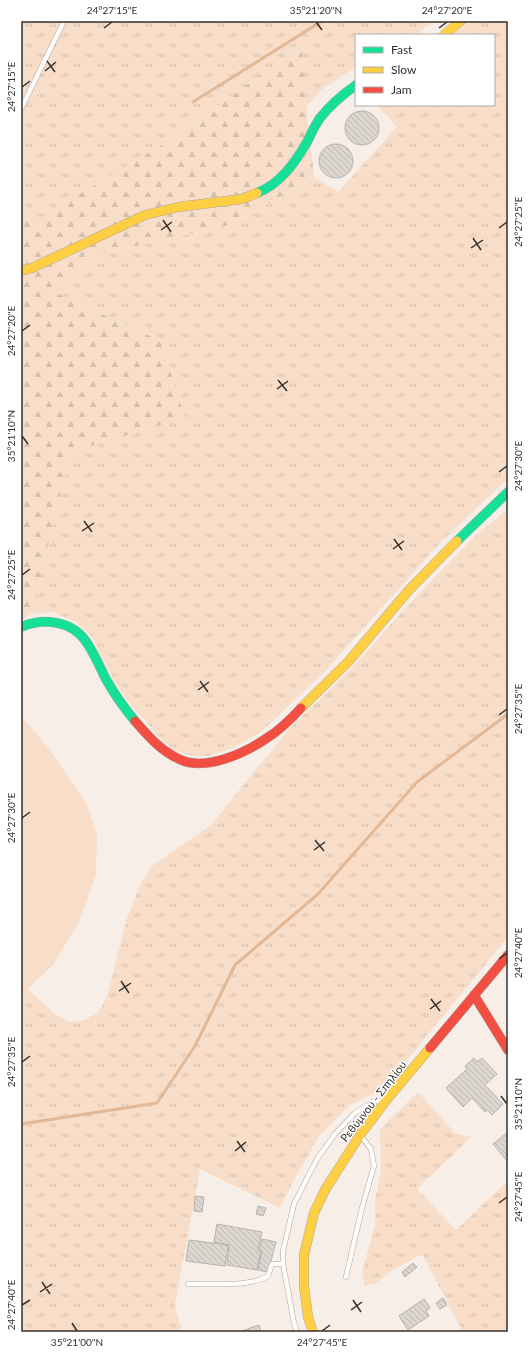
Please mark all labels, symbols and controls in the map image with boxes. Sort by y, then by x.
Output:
text: 24°27'15"E [87,4,137,16]
text: 35°21'20"N [290,4,342,16]
text: 24°27'20"E [422,4,472,16]
legend [355,34,495,106]
text: Fast [391,42,413,57]
text: 24°27'15"E [5,62,17,112]
text: Slow [391,62,417,77]
text: Jam [391,82,412,97]
text: 24°27'25"E [512,197,524,247]
text: 24°27'20"E [5,306,17,356]
text: 35°21'10"N [5,410,17,462]
text: 24°27'30"E [512,441,524,491]
text: 24°27'25"E [5,550,17,600]
text: 24°27'35"E [512,684,524,734]
text: 24°27'30"E [5,793,17,843]
text: 24°27'40"E [512,928,524,978]
text: 24°27'35"E [5,1037,17,1087]
street label: Ρεθύμνου - Σπηλίου [337,1058,409,1144]
text: 35°21'10"N [512,1078,524,1130]
text: 24°27'45"E [512,1172,524,1222]
text: 24°27'40"E [5,1280,17,1330]
text: 35°21'00"N [51,1336,103,1348]
text: 24°27'45"E [297,1336,347,1348]

